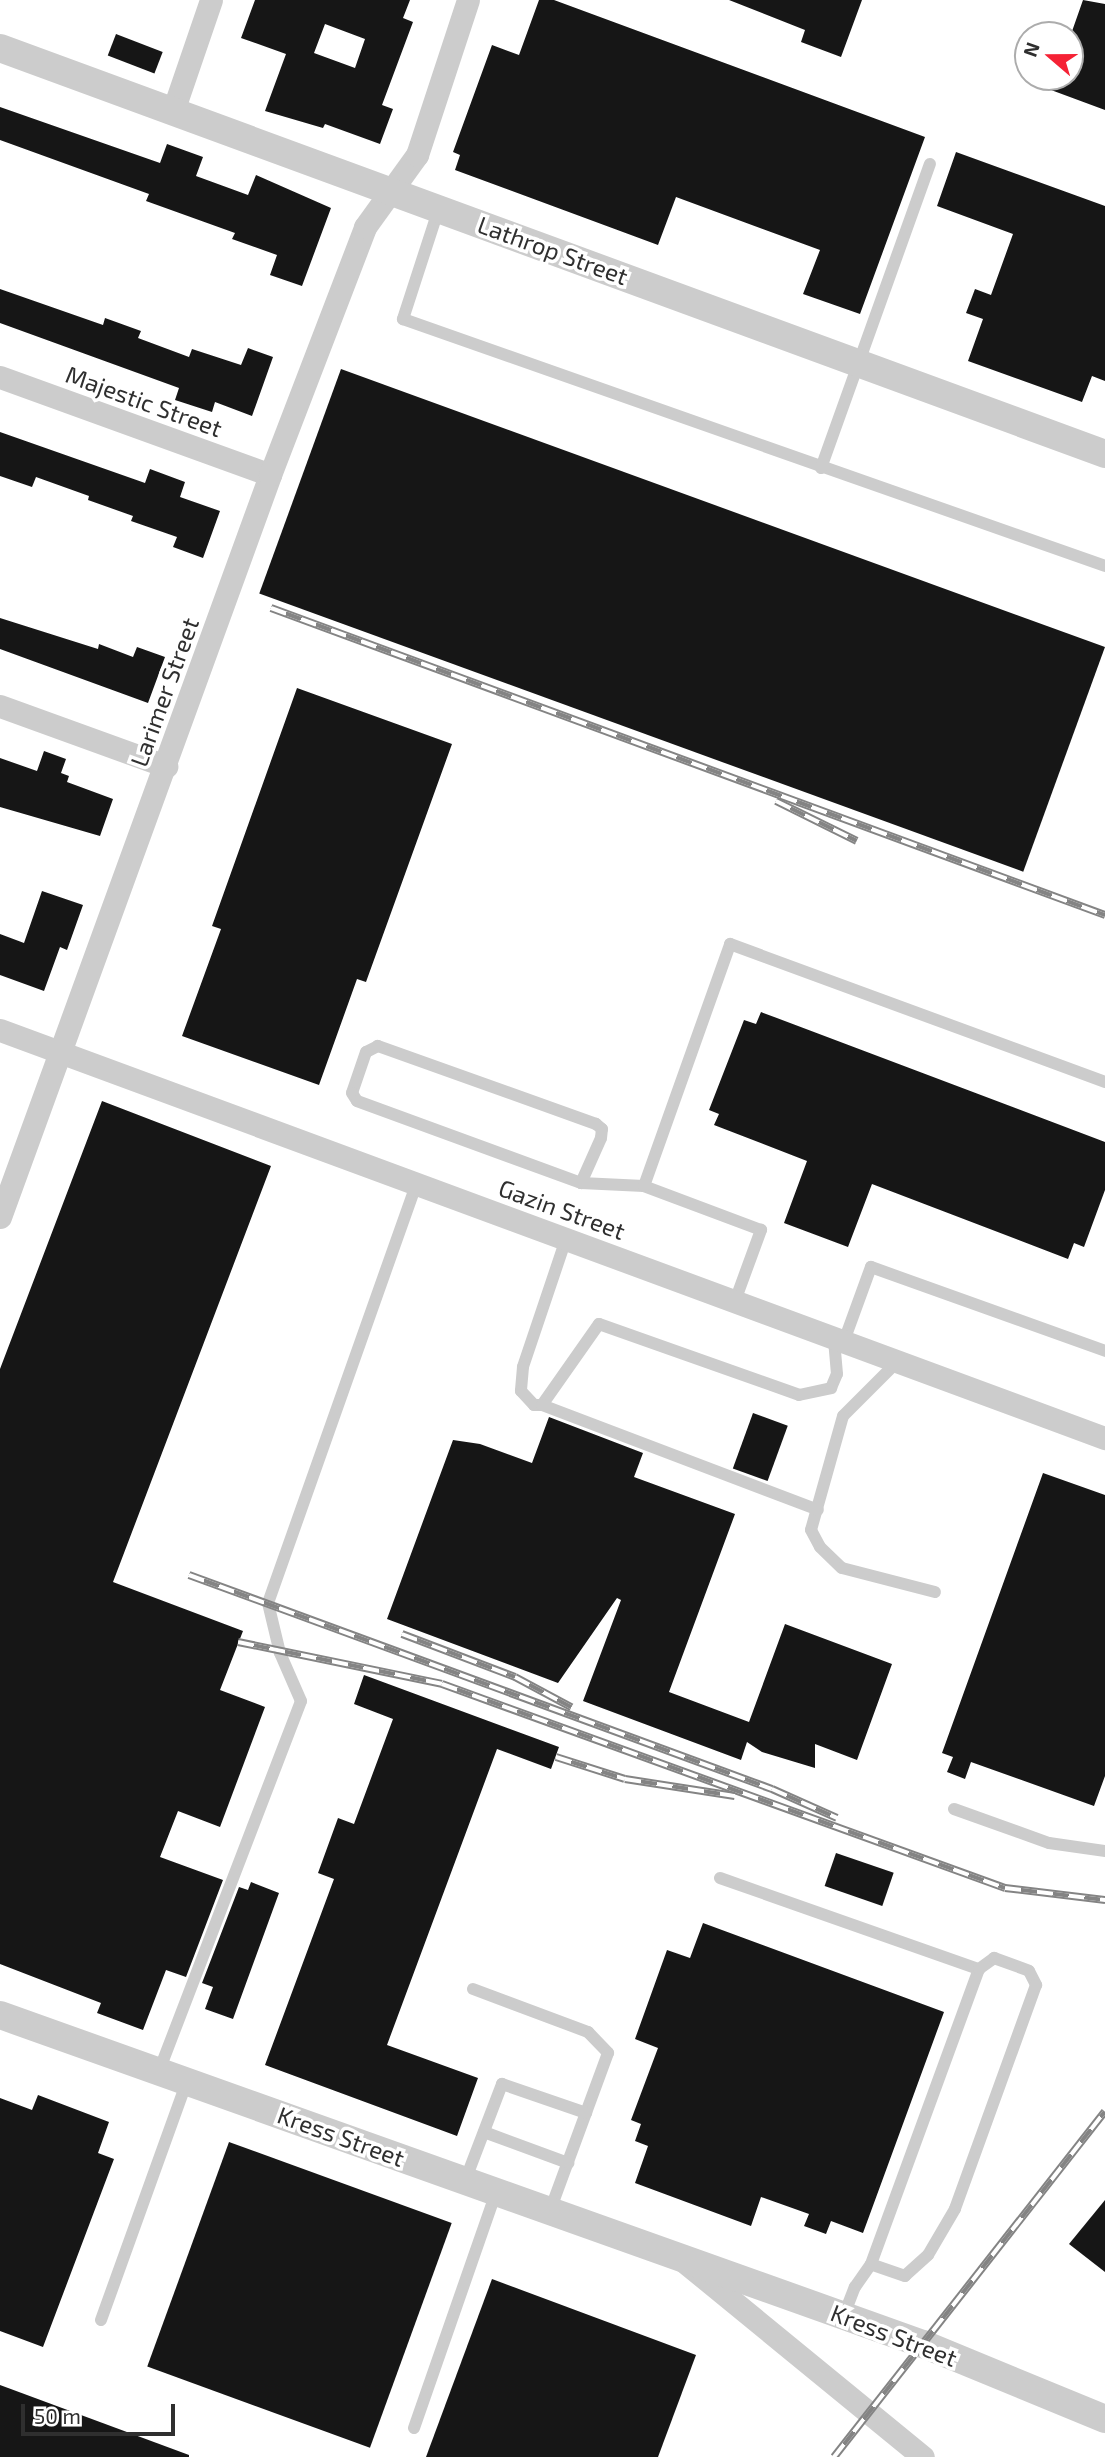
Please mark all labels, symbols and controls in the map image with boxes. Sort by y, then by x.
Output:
north arrow [1014,21,1084,91]
text: N [1018,39,1044,60]
street label: Lathrop Street [474,210,632,290]
street label: Majestic Street [62,359,226,443]
street label: Larimer Street [124,613,204,771]
street label: Gazin Street [495,1173,629,1245]
street label: Kress Street [274,2100,408,2172]
street label: Kress Street [827,2298,961,2372]
scale bar [24,2390,178,2434]
text: 50 m [34,2403,81,2428]

